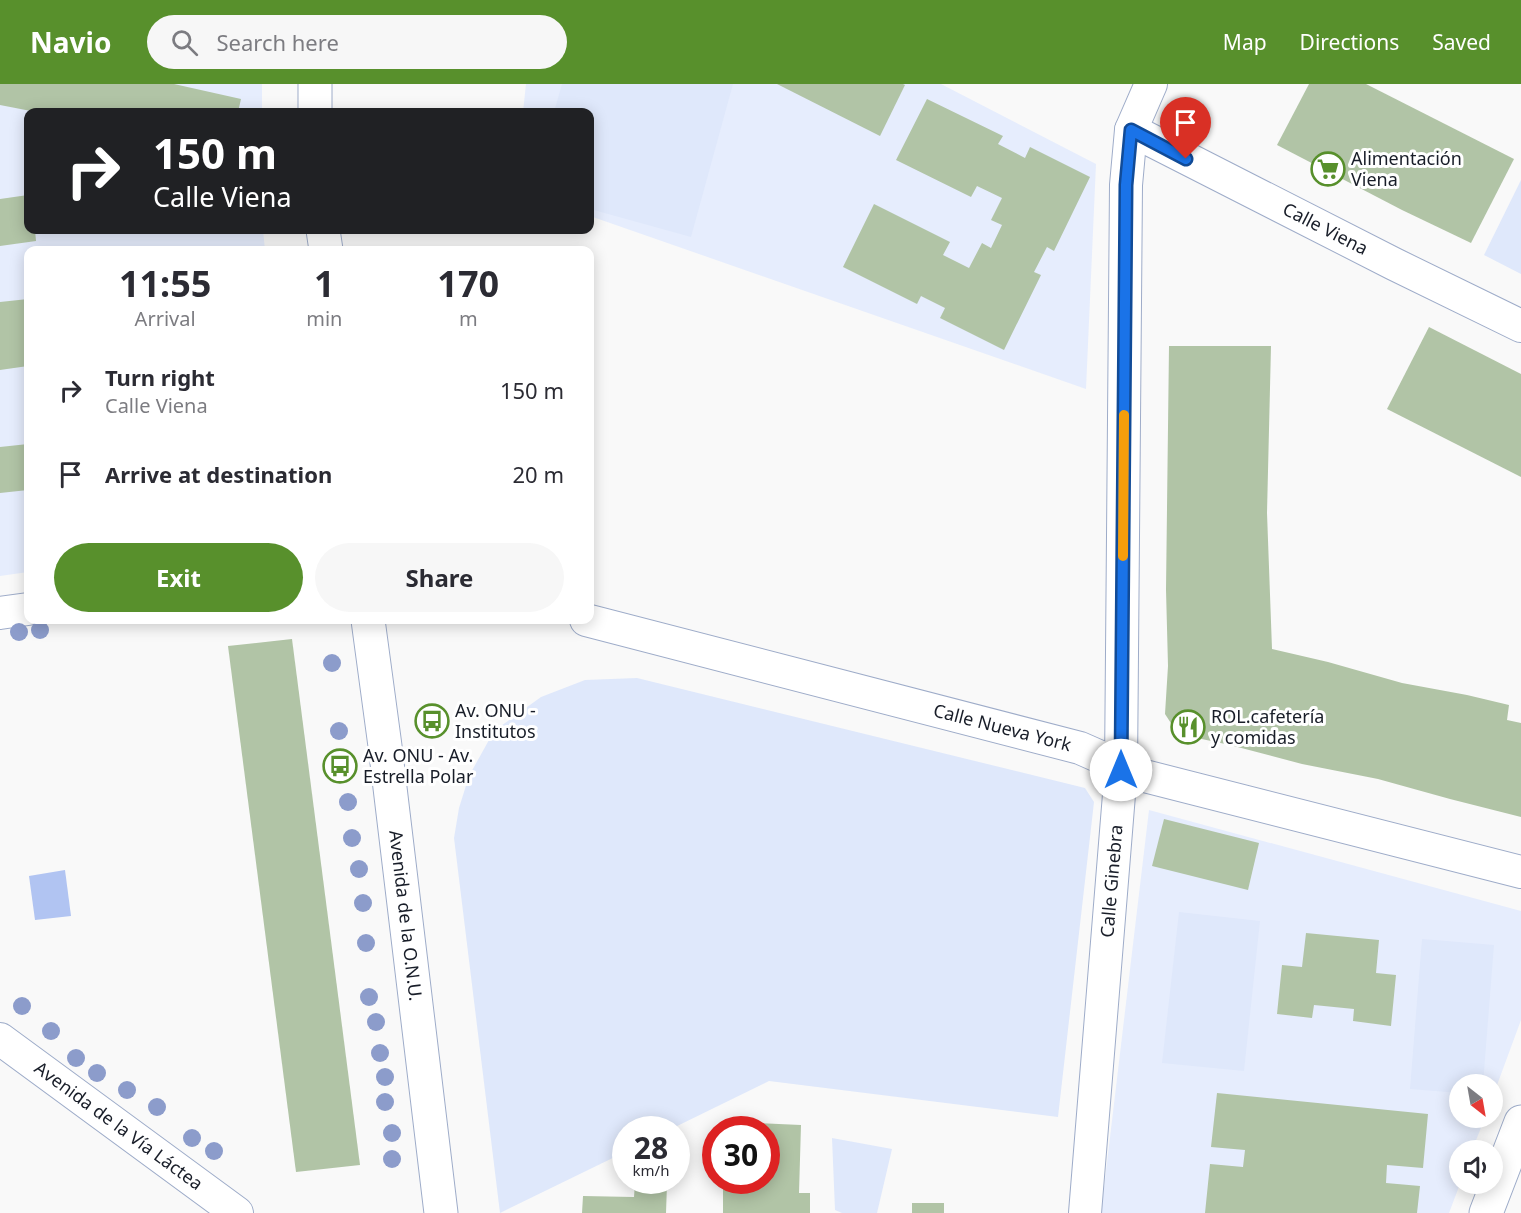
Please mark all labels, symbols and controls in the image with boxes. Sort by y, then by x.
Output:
search box [147,15,567,69]
text: Navio [30,23,111,61]
icon: search [168,26,201,59]
text: Search here [216,27,339,57]
text: Map [1223,28,1267,56]
text: Directions [1300,28,1399,56]
text: Saved [1432,28,1491,56]
pin [1160,97,1211,159]
icon: arrive [1169,106,1202,139]
text: 150 m [153,124,277,181]
icon: right [54,132,132,210]
place label: Alimentación Viena [1351,146,1462,191]
supermarket icon: Alimentación Viena [1310,151,1346,187]
text: Calle Viena [153,178,292,215]
street label: Calle Viena [1279,196,1372,260]
text: 11:55 [119,259,211,308]
text: 1 [314,259,335,308]
text: 170 [437,259,499,308]
text: Arrival [135,305,196,332]
text: min [306,305,342,332]
text: m [459,305,478,332]
text: Turn right [105,362,215,392]
icon: right [54,374,87,407]
text: 150 m [500,375,564,405]
text: Calle Viena [105,392,208,419]
icon: arrive [54,458,87,491]
text: Arrive at destination [105,459,332,489]
text: 20 m [513,459,564,489]
button: Exit [54,543,303,612]
button: Share [315,543,564,612]
place label: Av. ONU - Institutos [455,698,536,743]
street label: Calle Nueva York [931,698,1074,756]
bus stop icon: Av. ONU - Institutos [414,703,450,739]
place label: ROL.cafetería y comidas [1211,704,1324,749]
restaurant icon: ROL.cafetería y comidas [1170,709,1206,745]
position arrow [1089,738,1153,802]
place label: Av. ONU - Av. Estrella Polar [363,743,474,788]
bus stop icon: Av. ONU - Av. Estrella Polar [322,748,358,784]
street label: Calle Ginebra [1094,824,1128,938]
street label: Avenida de la O.N.U. [384,829,428,1002]
street label: Avenida de la Vía Láctea [30,1055,208,1195]
north arrow [1449,1074,1503,1128]
map controls [1449,1074,1503,1194]
speed limit sign: 30 [702,1116,780,1194]
text: 28 [634,1127,668,1168]
button: sound [1449,1140,1503,1194]
text: km/h [633,1160,669,1180]

